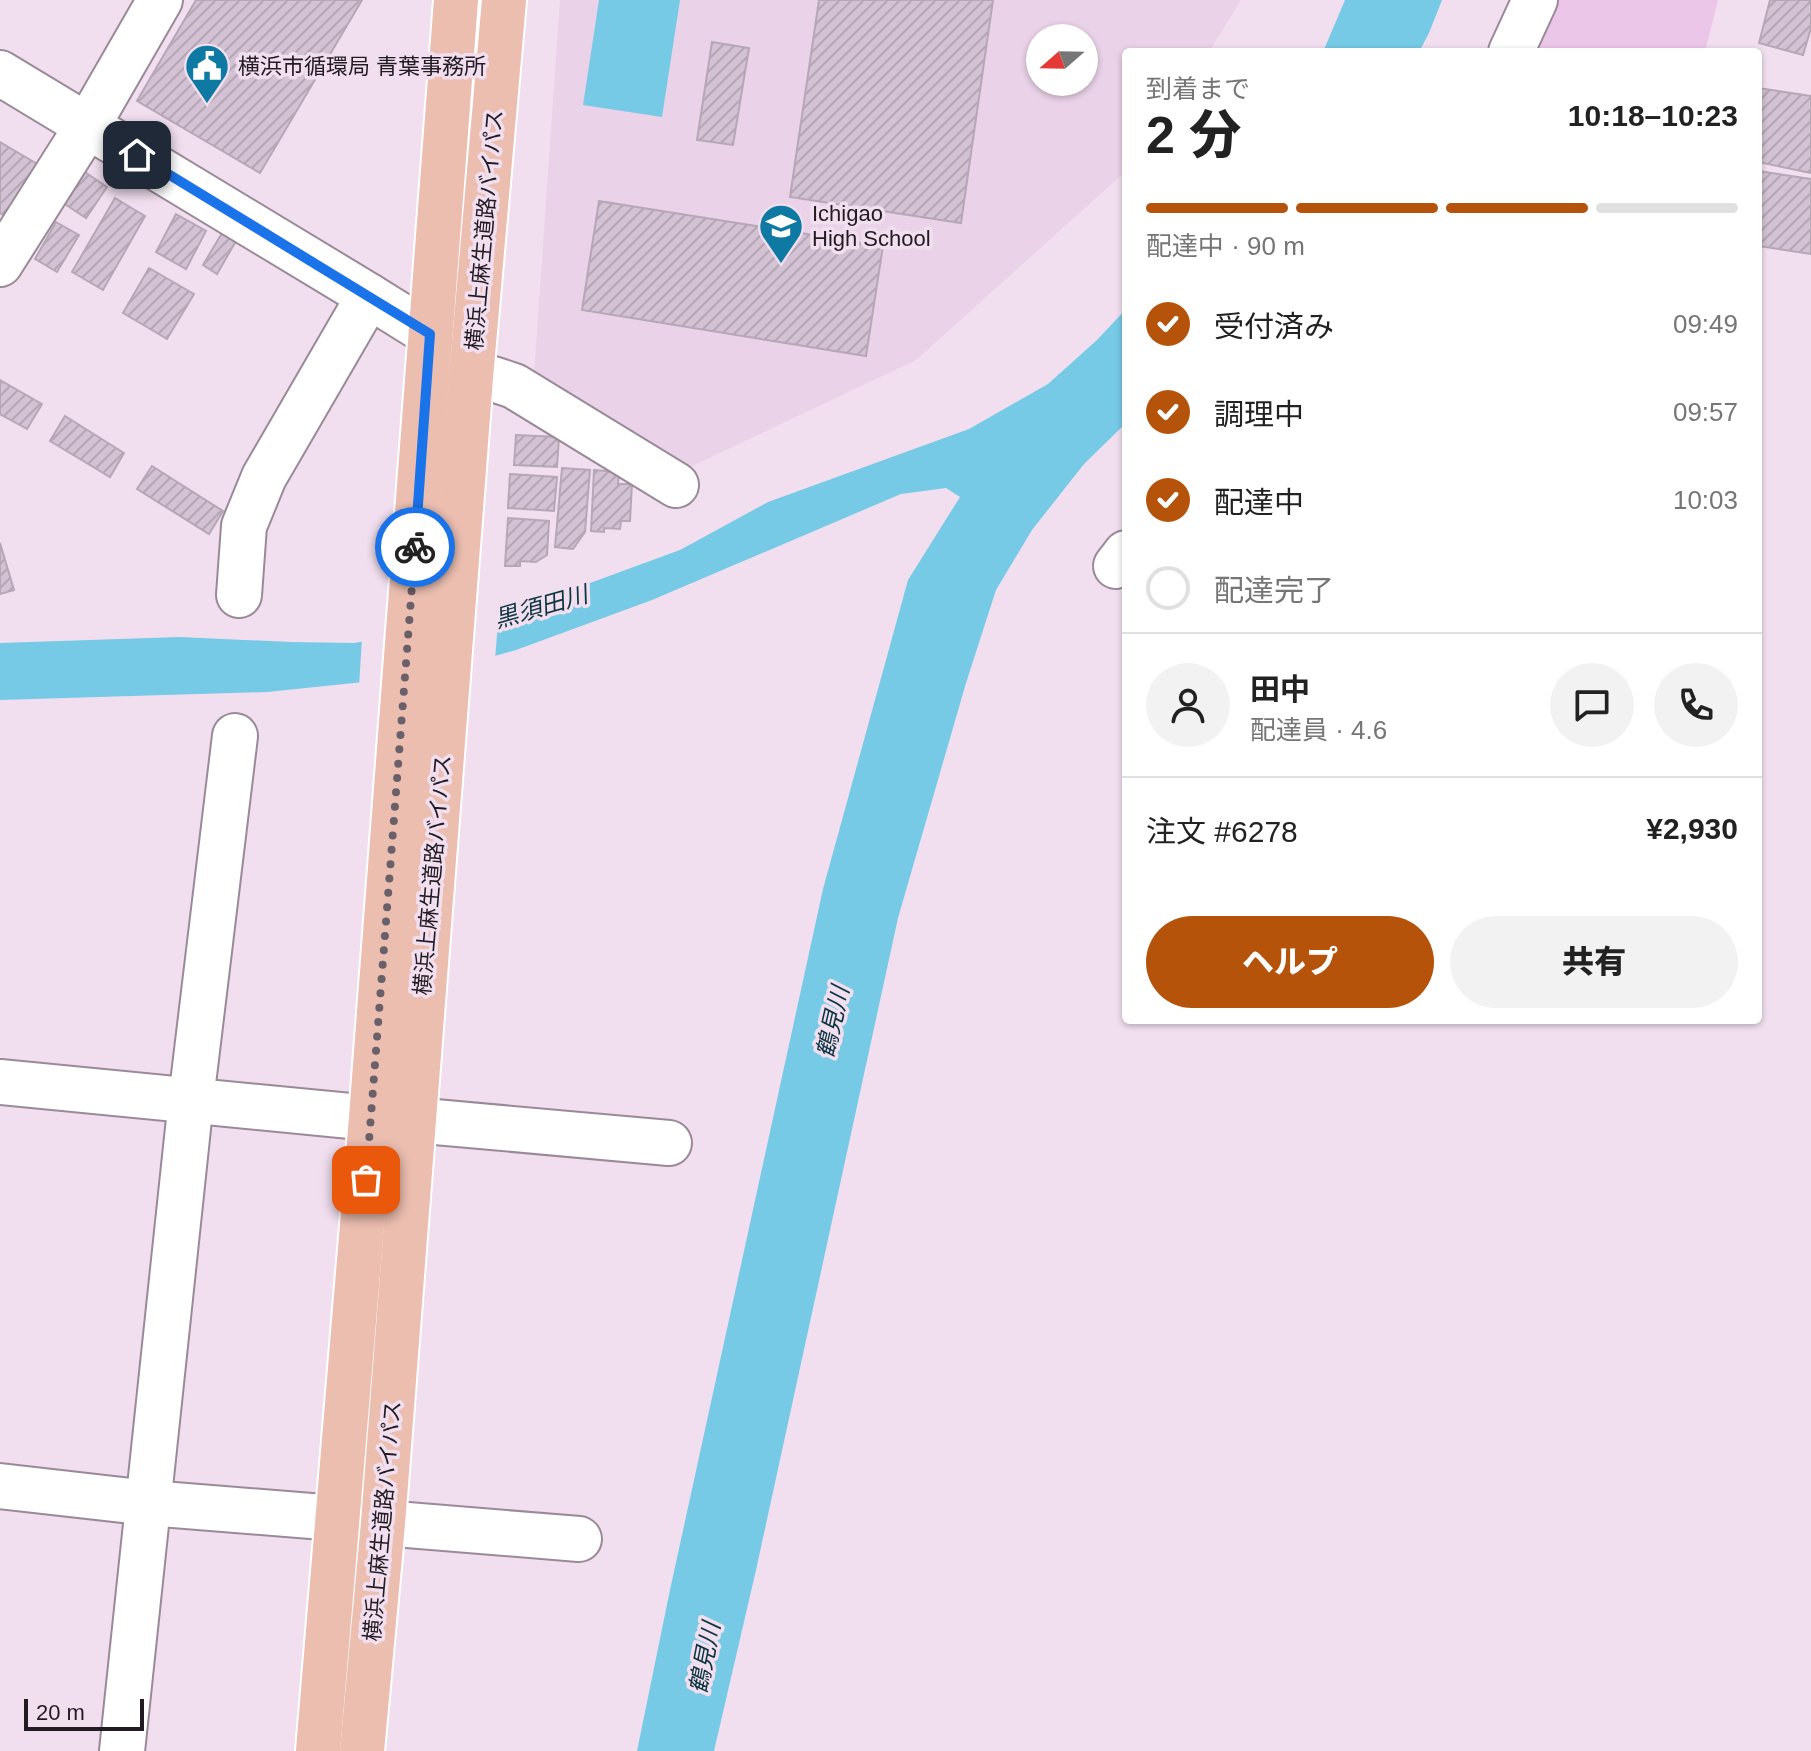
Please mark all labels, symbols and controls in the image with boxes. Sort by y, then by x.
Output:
north arrow [1026,24,1098,96]
map controls [1026,24,1098,96]
public building icon: 横浜市循環局 青葉事務所 [183,42,231,105]
place label: 横浜市循環局 青葉事務所 [238,54,486,79]
text: 到着まで [1146,74,1250,104]
text: 10:18–10:23 [1568,99,1738,132]
text: 2 分 [1146,106,1241,164]
street label: 横浜上麻生道路バイパス [462,109,507,351]
pin [103,121,171,189]
icon: home [115,133,159,177]
place label: Ichigao High School [812,201,931,251]
school or university icon: Ichigao High School [757,202,805,265]
text: 配達中 · 90 m [1146,231,1305,261]
icon: check [1146,302,1190,346]
text: 09:49 [1673,309,1738,339]
text: 受付済み [1214,310,1334,343]
icon: check [1146,390,1190,434]
text: 09:57 [1673,397,1738,427]
text: 調理中 [1214,398,1304,431]
icon: check [1146,478,1190,522]
text: 10:03 [1673,485,1738,515]
text: 配達中 [1214,486,1304,519]
courier [375,507,455,587]
icon: bike [393,525,437,569]
text: 配達完了 [1214,574,1334,607]
water label: 黒須田川 [491,579,594,633]
button: person [1146,663,1230,747]
button: chat [1550,663,1634,747]
button: phone [1654,663,1738,747]
text: 田中 [1250,673,1310,706]
text: 配達員 · 4.6 [1250,715,1387,745]
street label: 横浜上麻生道路バイパス [410,754,455,996]
text: ¥2,930 [1646,812,1738,845]
text: 注文 #6278 [1146,815,1298,848]
button: ヘルプ [1146,916,1434,1008]
button: 共有 [1450,916,1738,1008]
water label: 鶴見川 [811,981,854,1060]
pin [332,1146,400,1214]
icon: bag [344,1158,388,1202]
street label: 横浜上麻生道路バイパス [360,1400,405,1642]
water label: 鶴見川 [684,1617,725,1696]
scale bar [24,1695,144,1731]
text: 20 m [36,1700,85,1725]

